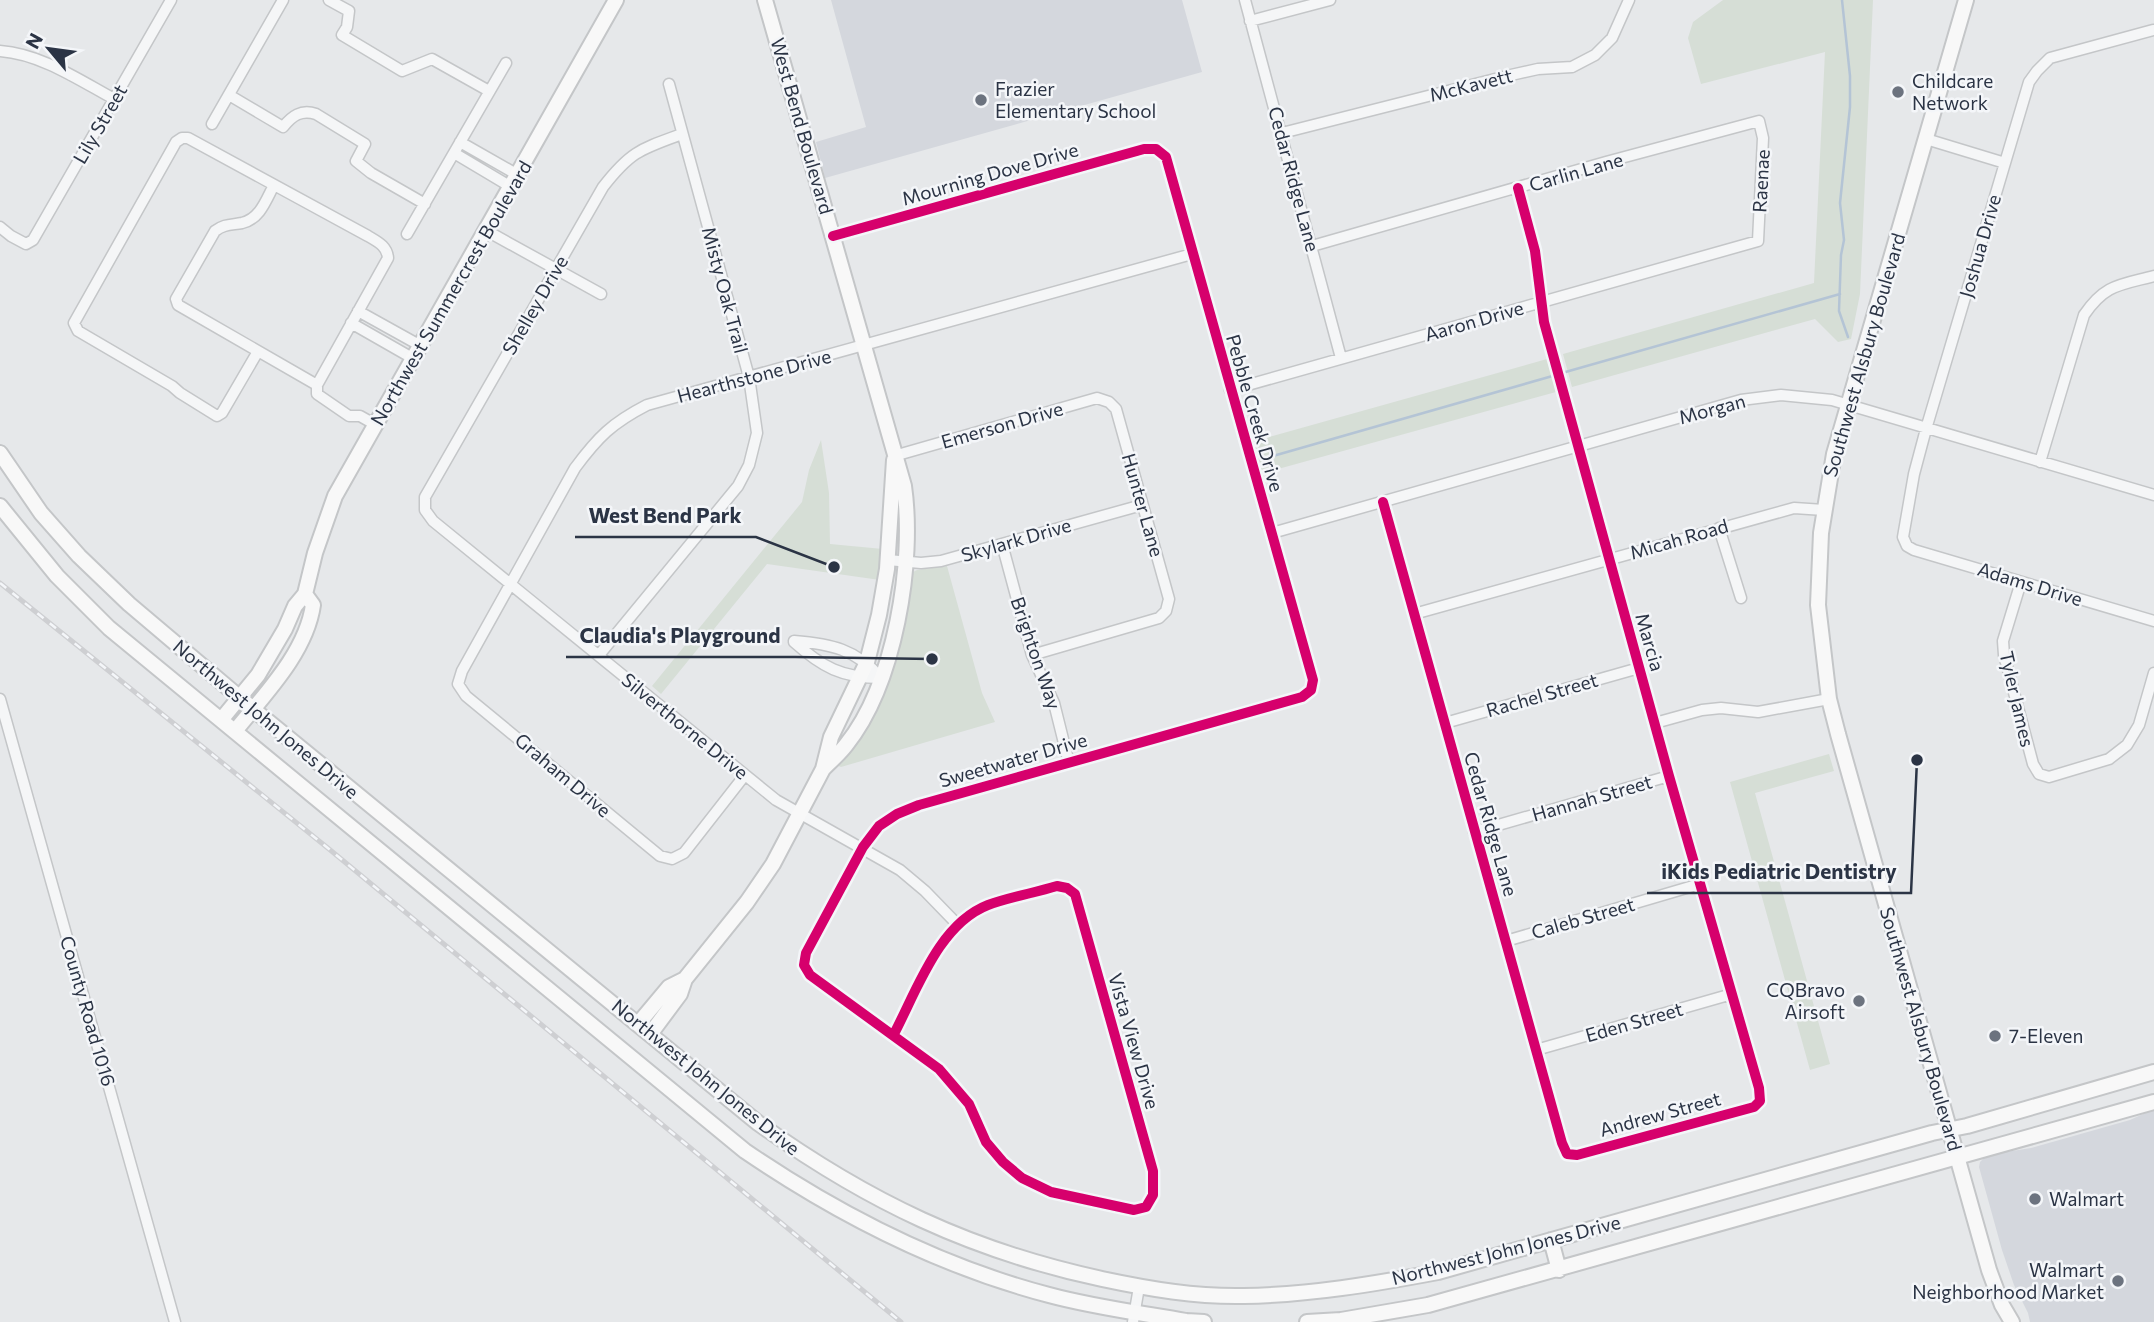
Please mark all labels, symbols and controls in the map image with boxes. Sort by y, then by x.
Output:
north arrow [14,14,84,84]
text: N [20,29,47,52]
street label: West Bend Boulevard [766,35,839,217]
street label: McKavett [1427,63,1515,106]
place label: Childcare Network [1912,69,1993,114]
place label: Frazier Elementary School [995,77,1156,122]
street label: Lily Street [68,80,132,168]
marker: Childcare Network [1890,84,1906,100]
marker: Frazier Elementary School [973,92,989,108]
street label: Cedar Ridge Lane [1264,104,1325,254]
street label: Mourning Dove Drive [899,137,1081,210]
street label: Carlin Lane [1526,147,1625,196]
street label: Raenae [1747,149,1774,213]
street label: Northwest Summercrest Boulevard [365,156,536,429]
street label: Joshua Drive [1954,192,2005,300]
street label: Misty Oak Trail [698,224,753,356]
street label: Southwest Alsbury Boulevard [1818,230,1909,479]
street label: Shelley Drive [497,251,572,359]
street label: Aaron Drive [1422,295,1526,346]
street label: Pebble Creek Drive [1222,331,1289,494]
street label: Hearthstone Drive [674,344,833,407]
street label: Morgan [1676,389,1748,428]
street label: Emerson Drive [938,396,1065,453]
street label: Hunter Lane [1118,451,1169,559]
callout: West Bend Park [575,495,756,537]
text: West Bend Park [589,502,741,527]
street label: Skylark Drive [958,513,1074,566]
street label: Micah Road [1627,514,1731,564]
street label: Adams Drive [1975,557,2085,610]
street label: Brighton Way [1006,594,1067,712]
street label: Marcia [1631,610,1670,674]
callout: Claudia's Playground [566,615,795,657]
text: Claudia's Playground [579,622,781,647]
street label: Northwest John Jones Drive [169,634,364,803]
street label: Tyler James [1995,649,2040,749]
street label: Silverthorne Drive [617,668,753,784]
street label: Rachel Street [1483,668,1601,721]
street label: Sweetwater Drive [936,727,1090,792]
street label: Graham Drive [511,728,616,821]
street label: Cedar Ridge Lane [1460,749,1523,899]
street label: Hannah Street [1529,769,1655,826]
callout: iKids Pediatric Dentistry [1647,851,1911,893]
text: iKids Pediatric Dentistry [1661,858,1897,883]
street label: Caleb Street [1529,892,1637,943]
street label: Southwest Alsbury Boulevard [1876,904,1967,1153]
street label: County Road 1016 [56,933,121,1089]
street label: Vista View Drive [1104,970,1165,1111]
place label: CQBravo Airsoft [1766,978,1845,1023]
marker: CQBravo Airsoft [1851,993,1867,1009]
street label: Northwest John Jones Drive [608,994,805,1159]
street label: Eden Street [1582,997,1686,1046]
place label: 7-Eleven [2009,1024,2083,1047]
marker: 7-Eleven [1987,1028,2003,1044]
street label: Andrew Street [1597,1086,1723,1141]
place label: Walmart [2049,1187,2124,1210]
marker: Walmart [2027,1191,2043,1207]
street label: Northwest John Jones Drive [1389,1210,1623,1289]
place label: Walmart Neighborhood Market [1912,1258,2104,1303]
marker: Walmart Neighborhood Market [2110,1273,2126,1289]

